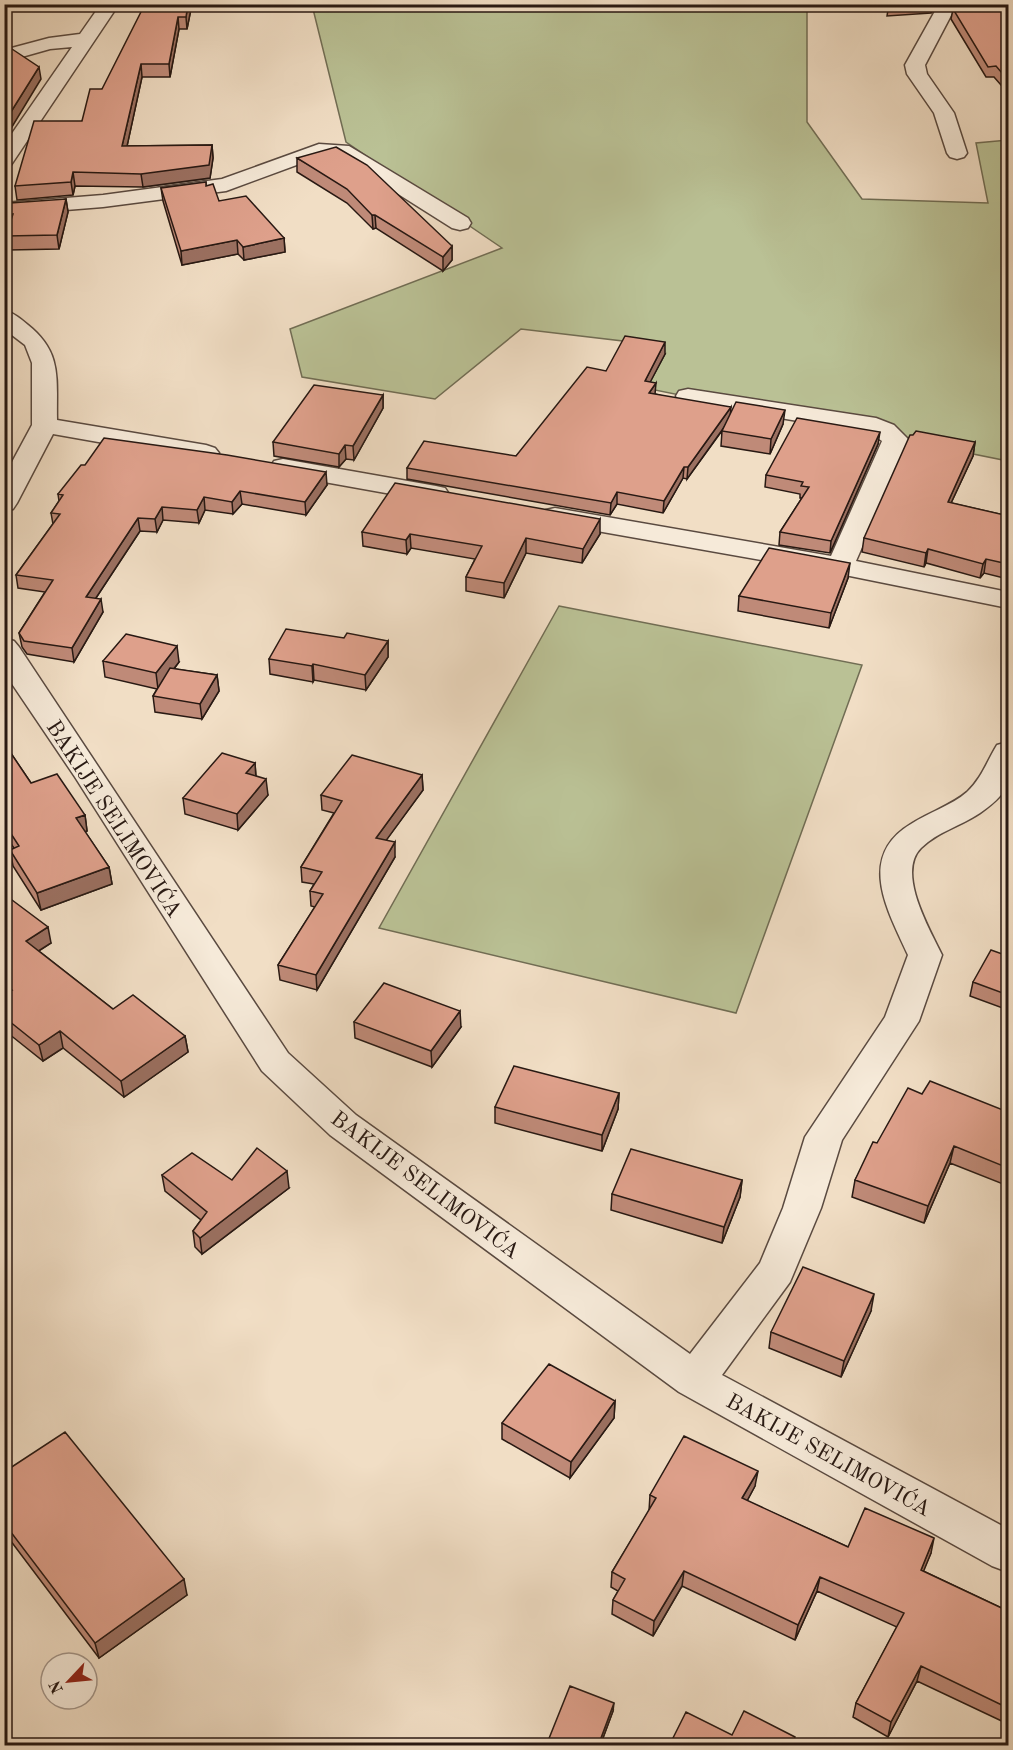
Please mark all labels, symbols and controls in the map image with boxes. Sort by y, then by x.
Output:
street label: BAKIJE SELIMOVIĆA [41,714,189,922]
street label: BAKIJE SELIMOVIĆA [326,1104,526,1264]
street label: BAKIJE SELIMOVIĆA [722,1387,936,1521]
north arrow [39,1651,99,1711]
text: N [47,1677,67,1696]

